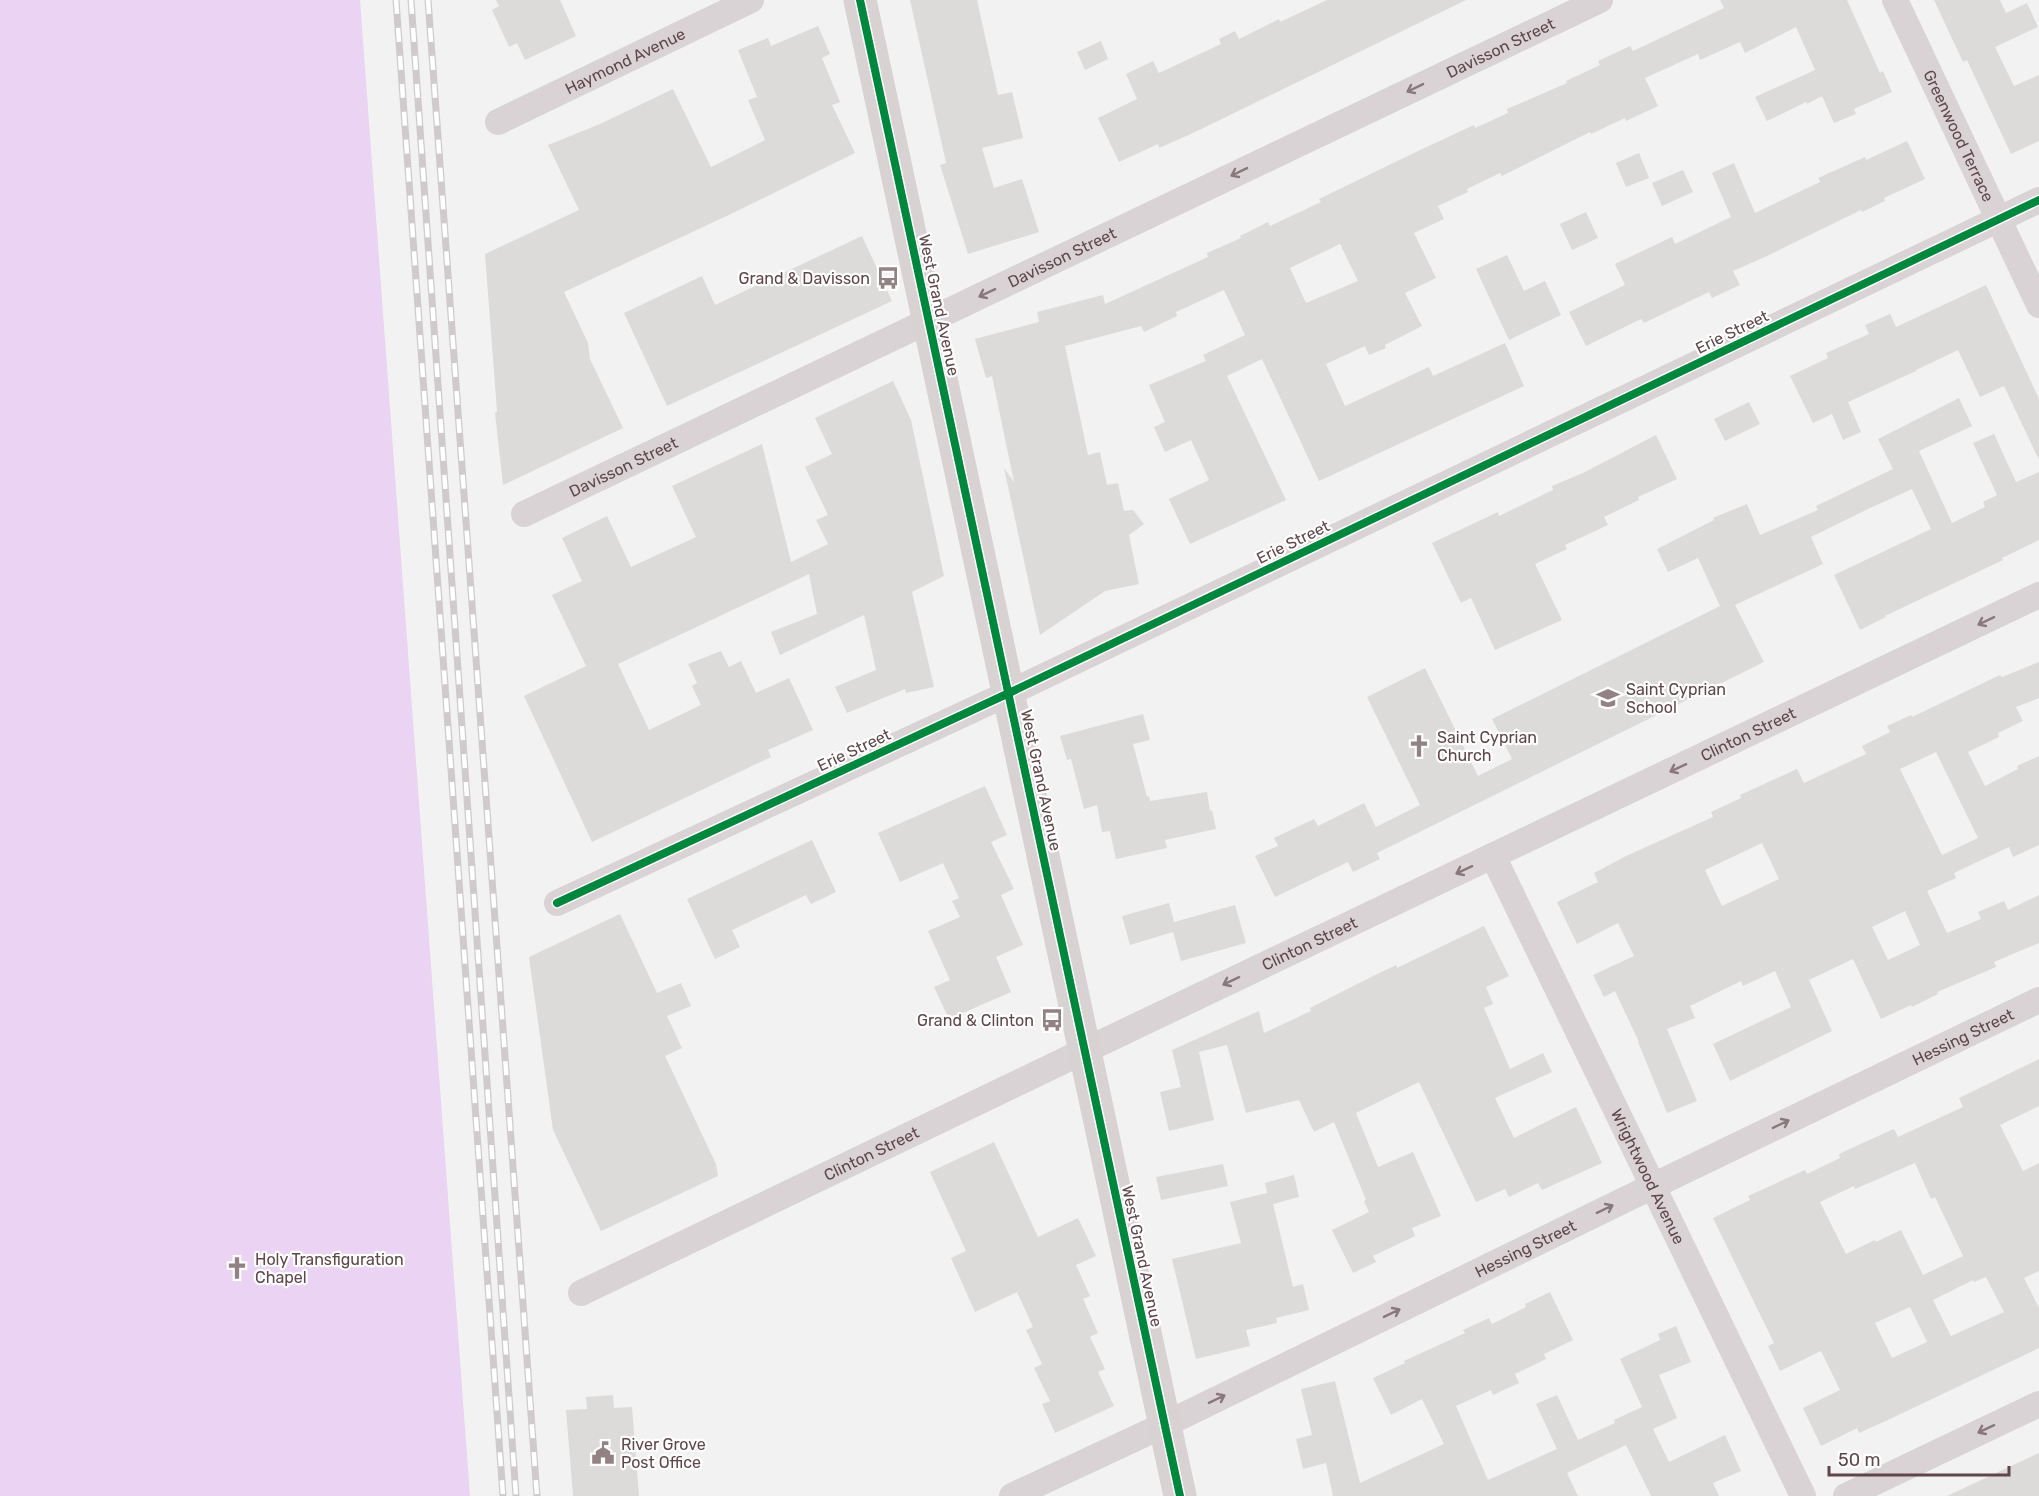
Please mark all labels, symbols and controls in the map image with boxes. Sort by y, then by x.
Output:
street label: Davisson Street [1443,14,1558,82]
street label: Haymond Avenue [562,24,688,98]
street label: Greenwood Terrace [1920,67,1998,205]
one-way arrow [1406,83,1424,95]
one-way arrow [1230,167,1248,179]
street label: Davisson Street [1004,223,1119,291]
street label: West Grand Avenue [915,232,963,378]
bus stop icon: Grand & Davisson [875,265,901,291]
place label: Grand & Davisson [739,269,870,288]
one-way arrow [978,287,996,299]
street label: Erie Street [1692,306,1772,358]
street label: Davisson Street [566,433,681,501]
street label: Erie Street [1253,516,1333,568]
one-way arrow [1978,615,1996,627]
place label: Saint Cyprian School [1626,680,1726,717]
school or university icon: Saint Cyprian School [1595,685,1621,711]
street label: Clinton Street [1697,703,1799,765]
street label: West Grand Avenue [1017,707,1065,853]
street label: Erie Street [814,725,894,775]
place label: Saint Cyprian Church [1437,728,1537,765]
church icon: Saint Cyprian Church [1406,733,1432,759]
one-way arrow [1669,763,1687,775]
one-way arrow [1455,864,1473,876]
street label: Clinton Street [1259,913,1360,974]
one-way arrow [1222,975,1240,987]
street label: Hessing Street [1909,1004,2017,1069]
bus stop icon: Grand & Clinton [1039,1007,1065,1033]
place label: Grand & Clinton [917,1011,1034,1030]
street label: Wrightwood Avenue [1607,1106,1689,1247]
one-way arrow [1771,1118,1789,1130]
street label: Clinton Street [820,1122,922,1184]
street label: West Grand Avenue [1118,1183,1166,1329]
one-way arrow [1596,1203,1613,1215]
street label: Hessing Street [1472,1216,1579,1281]
place label: Holy Transfiguration Chapel [255,1250,404,1287]
church icon: Holy Transfiguration Chapel [224,1255,250,1281]
one-way arrow [1382,1306,1400,1318]
one-way arrow [1207,1392,1225,1404]
one-way arrow [1978,1423,1996,1435]
place label: River Grove Post Office [621,1435,706,1472]
scale bar [1829,1439,2009,1477]
public building icon: River Grove Post Office [590,1440,616,1466]
text: 50 m [1838,1449,1881,1471]

